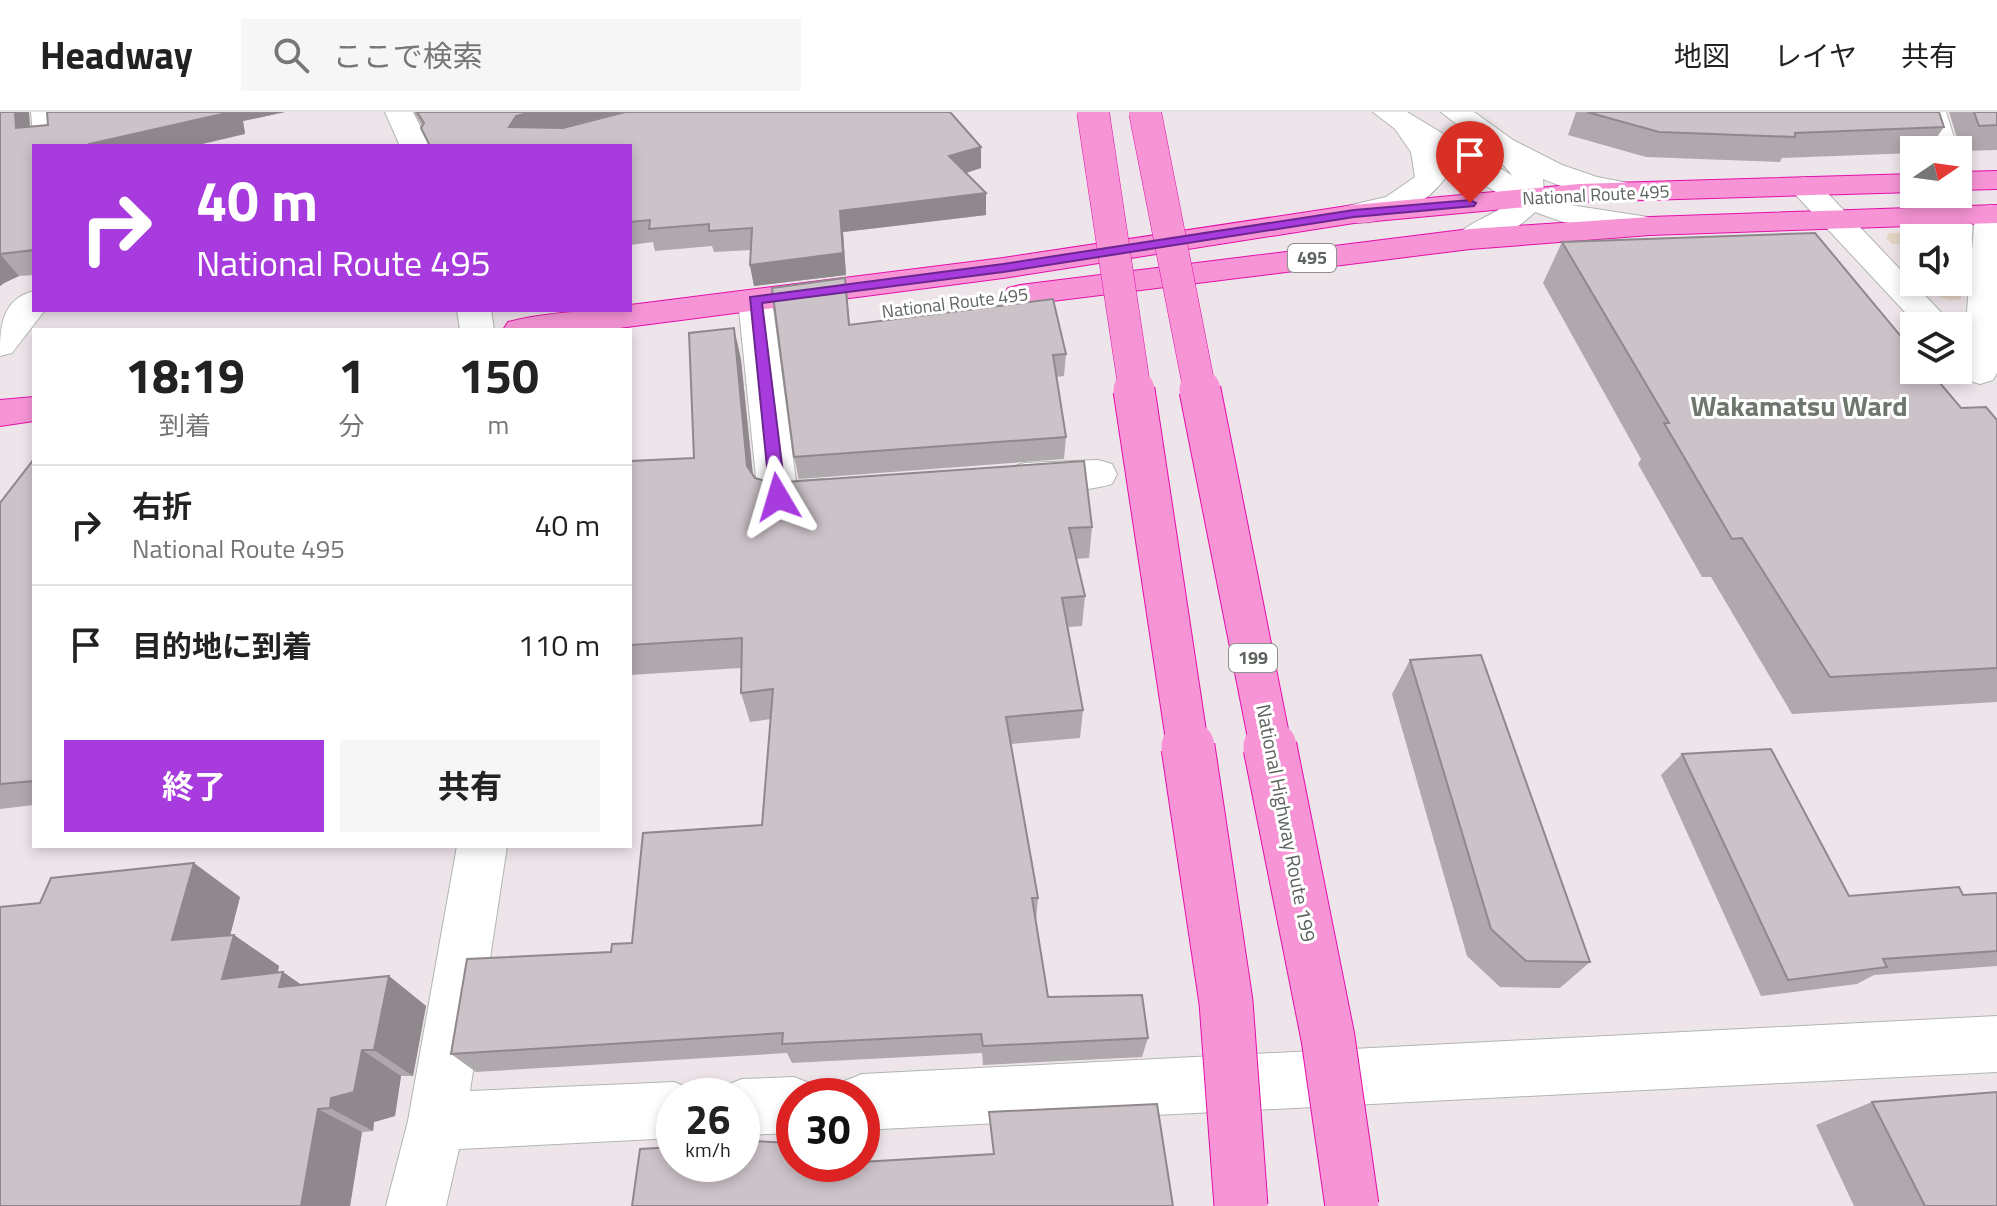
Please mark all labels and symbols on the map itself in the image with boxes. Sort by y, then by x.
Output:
pin [1436,121,1504,203]
north arrow [1900,136,1972,208]
street label: National Route 495 [1522,177,1670,212]
road number: 495 [1288,244,1336,272]
street label: National Route 495 [880,280,1030,325]
district label: Wakamatsu Ward [1690,384,1908,427]
position arrow [736,455,820,539]
road number: 199 [1229,644,1277,672]
street label: National Highway Route 199 [1248,701,1325,944]
speed limit sign: 30 [776,1078,880,1182]

